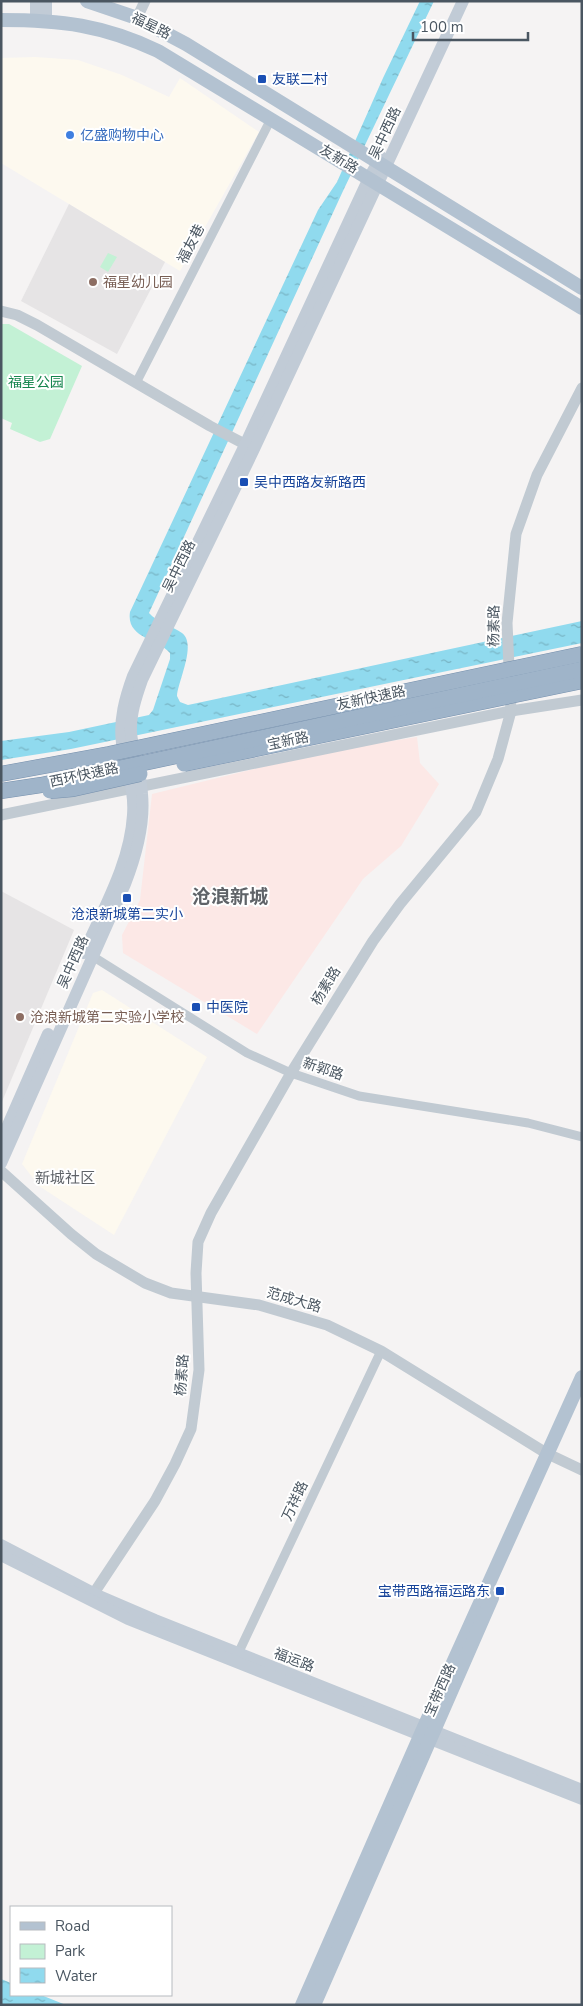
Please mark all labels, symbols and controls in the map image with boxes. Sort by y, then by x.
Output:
street label: 福星路 [128,8,174,44]
scale bar [413,10,528,42]
text: 100 m [420,17,464,37]
place label: 友联二村 [272,70,328,89]
marker: 友联二村 [256,73,268,85]
street label: 吴中西路 [365,104,405,162]
place label: 亿盛购物中心 [80,126,164,145]
marker: 亿盛购物中心 [64,129,76,141]
street label: 友新路 [316,140,362,178]
street label: 福友巷 [173,221,209,267]
place label: 福星幼儿园 [103,273,173,292]
marker: 福星幼儿园 [87,276,99,288]
park label: 福星公园 [8,373,64,392]
place label: 吴中西路友新路西 [254,473,366,492]
marker: 吴中西路友新路西 [238,476,250,488]
street label: 吴中西路 [158,537,200,595]
street label: 杨素路 [484,605,504,647]
street label: 友新快速路 [335,681,407,715]
street label: 宝新路 [265,727,311,755]
street label: 西环快速路 [48,758,120,792]
district label: 沧浪新城 [192,884,268,910]
marker: 沧浪新城第二实小 [121,892,133,904]
place label: 沧浪新城第二实小 [71,905,183,924]
street label: 吴中西路 [53,933,93,991]
street label: 杨素路 [307,963,345,1009]
place label: 中医院 [206,998,248,1017]
marker: 中医院 [190,1001,202,1013]
place label: 沧浪新城第二实验小学校 [30,1008,184,1027]
marker: 沧浪新城第二实验小学校 [14,1011,26,1023]
street label: 新郭路 [300,1053,346,1085]
district label: 新城社区 [35,1168,95,1188]
street label: 范成大路 [264,1283,324,1317]
street label: 杨素路 [171,1353,193,1397]
street label: 万祥路 [278,1478,312,1524]
place label: 宝带西路福运路东 [378,1582,490,1601]
marker: 宝带西路福运路东 [494,1585,506,1597]
street label: 福运路 [271,1644,317,1676]
street label: 宝带西路 [420,1661,460,1719]
legend [10,1906,172,1996]
text: Road [55,1916,90,1936]
text: Park [55,1941,85,1961]
text: Water [55,1966,98,1986]

